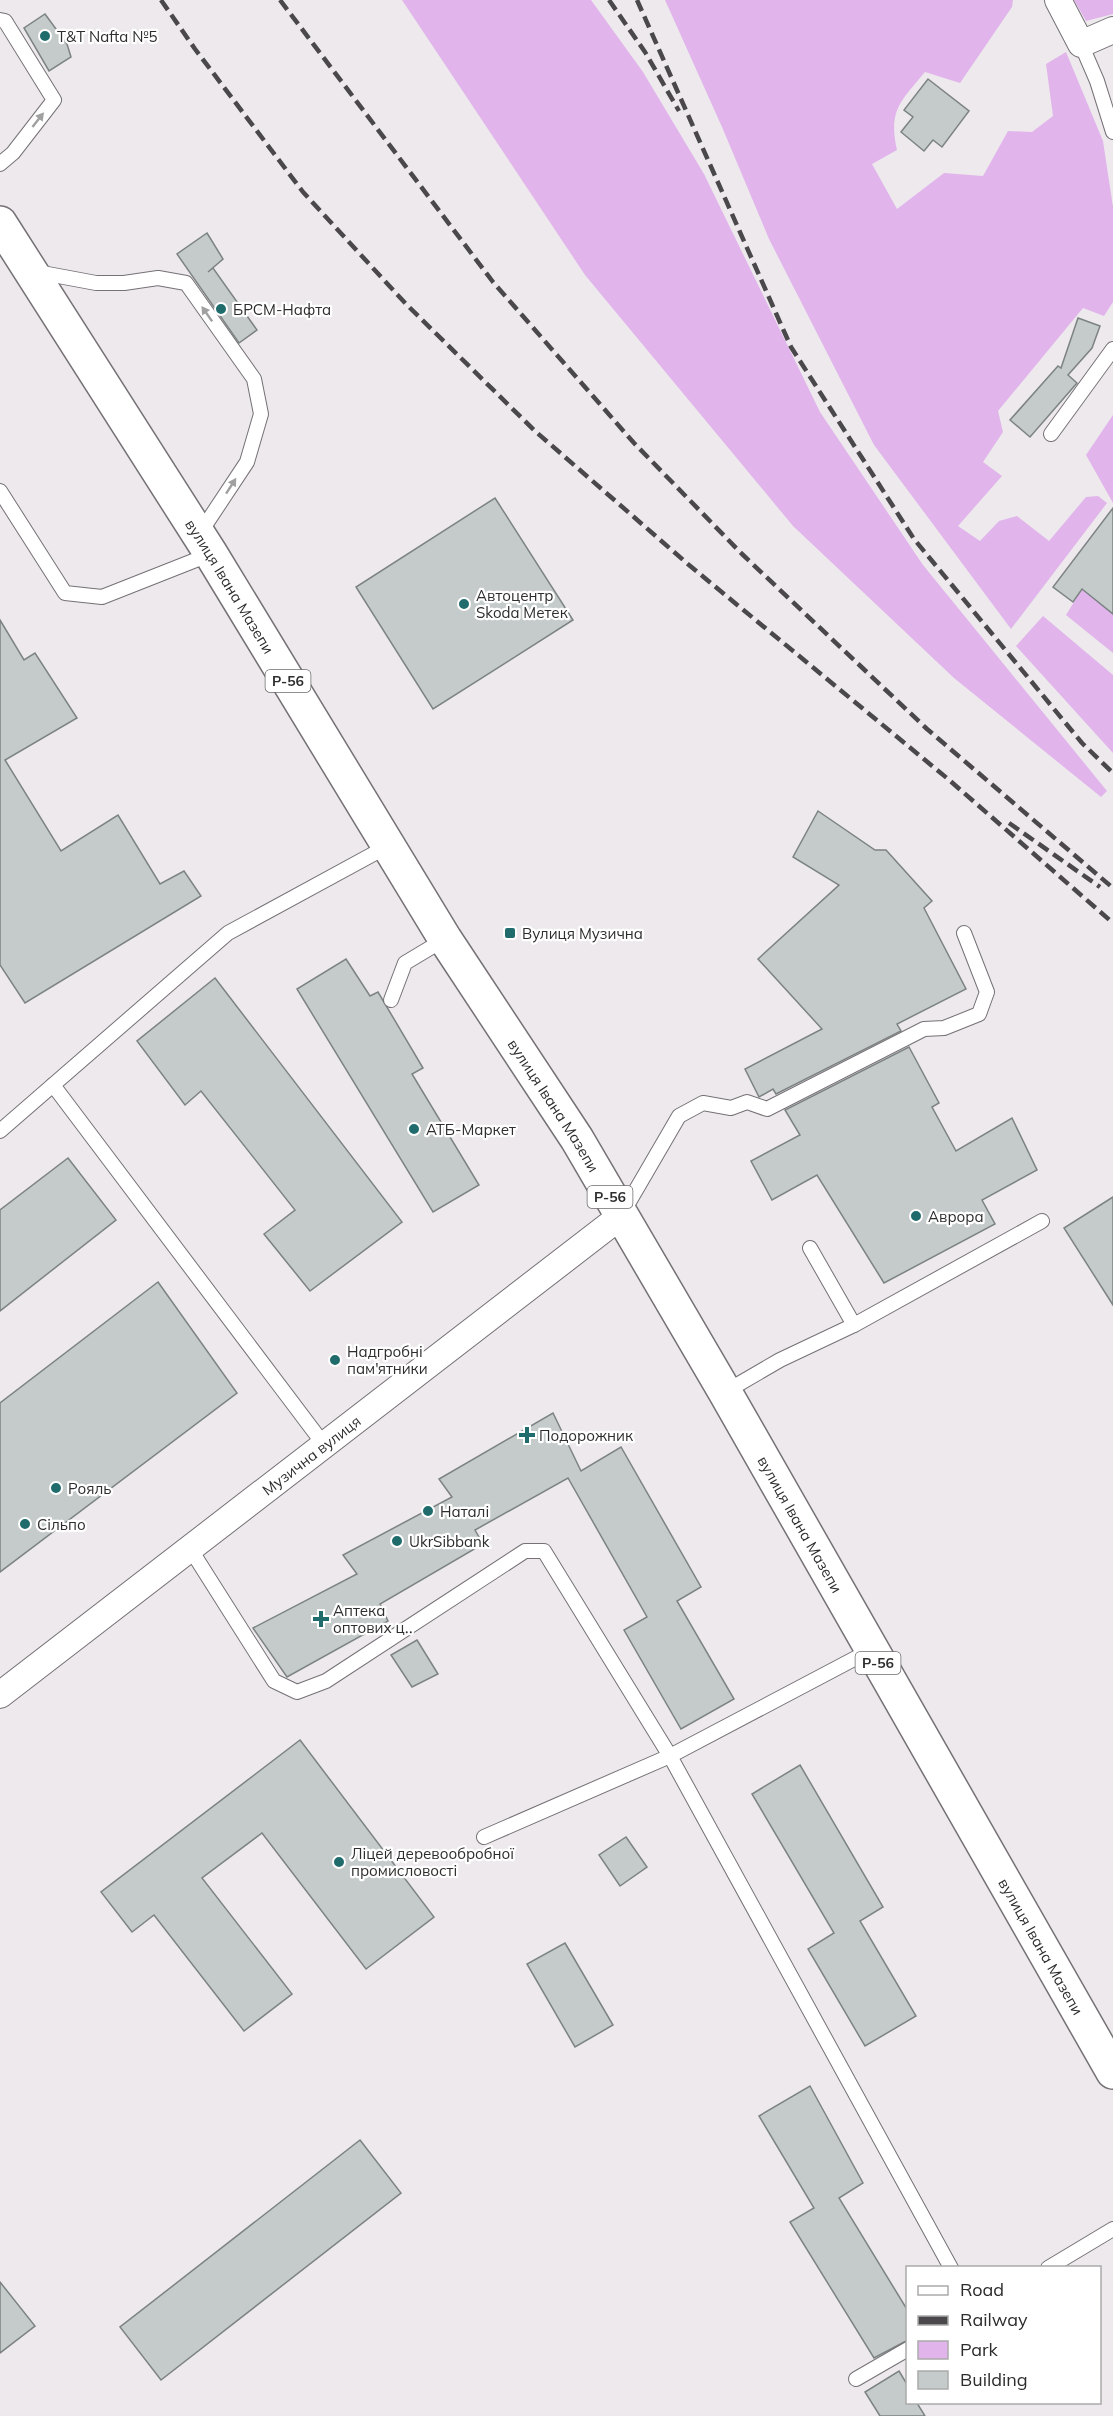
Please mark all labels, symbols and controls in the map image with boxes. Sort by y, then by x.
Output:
place label: Т&T Nafta №5 [57,27,157,46]
marker: Т&T Nafta №5 [38,29,52,43]
one-way arrow [32,113,44,128]
place label: БРСМ-Нафта [233,300,331,319]
marker: БРСМ-Нафта [214,302,228,316]
one-way arrow [201,306,213,322]
one-way arrow [225,478,236,494]
street label: вулиця Івана Мазепи [182,515,279,657]
place label: Автоцентр Skoda Метек [476,586,569,622]
marker: Автоцентр Skoda Метек [457,597,471,611]
road number: Р-56 [266,670,310,692]
place label: Вулиця Музична [522,924,643,943]
marker: Вулиця Музична [503,926,517,940]
street label: вулиця Івана Мазепи [504,1035,604,1175]
place label: АТБ-Маркет [426,1120,516,1139]
marker: АТБ-Маркет [407,1122,421,1136]
road number: Р-56 [588,1186,632,1208]
place label: Аврора [928,1207,984,1226]
marker: Аврора [909,1209,923,1223]
place label: Надгробні пам'ятники [347,1342,428,1378]
marker: Надгробні пам'ятники [328,1353,342,1367]
street label: Музична вулиця [258,1411,364,1499]
place label: Подорожник [539,1426,634,1445]
marker: Подорожник [520,1428,534,1442]
street label: вулиця Івана Мазепи [754,1452,847,1596]
place label: Рояль [68,1479,112,1498]
marker: Рояль [49,1481,63,1495]
place label: Наталі [440,1502,489,1521]
marker: Наталі [421,1504,435,1518]
place label: Сільпо [37,1515,86,1534]
marker: Сільпо [18,1517,32,1531]
place label: UkrSibbank [409,1532,490,1551]
marker: UkrSibbank [390,1534,404,1548]
place label: Аптека оптових ц‥ [333,1601,413,1637]
marker: Аптека оптових ц‥ [314,1612,328,1626]
road number: Р-56 [856,1652,900,1674]
place label: Ліцей деревообробної промисловості [351,1844,514,1880]
marker: Ліцей деревообробної промисловості [332,1855,346,1869]
street label: вулиця Івана Мазепи [995,1875,1088,2018]
legend [906,2266,1101,2404]
text: Road [960,2278,1004,2301]
text: Railway [960,2308,1028,2331]
text: Park [960,2338,999,2361]
text: Building [960,2368,1028,2391]

